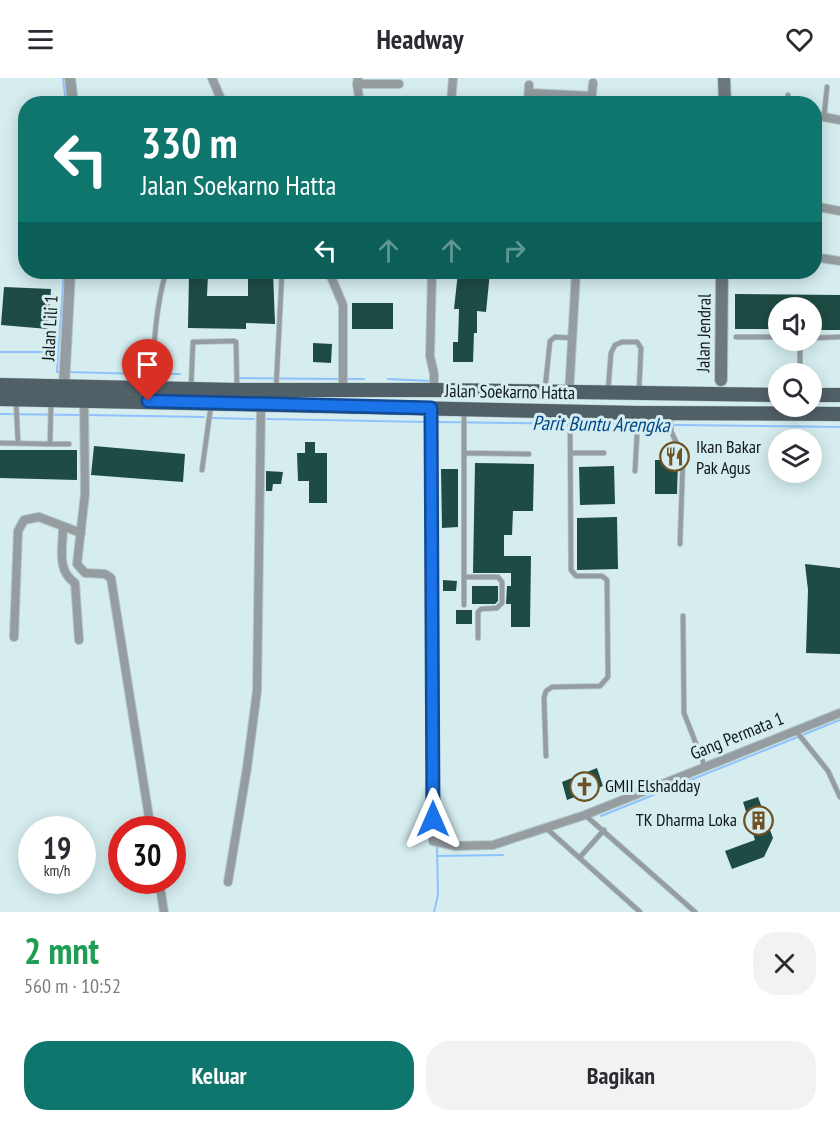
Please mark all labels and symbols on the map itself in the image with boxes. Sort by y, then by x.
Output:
street label: Jalan Jendral [691,293,716,373]
street label: Jalan Lili 1 [36,294,63,363]
pin [122,339,173,401]
street label: Jalan Soekarno Hatta [444,379,575,404]
water label: Parit Buntu Arengka [532,410,671,438]
place label: Ikan Bakar Pak Agus [696,435,761,479]
restaurant icon: Ikan Bakar Pak Agus [659,441,691,473]
street label: Gang Permata 1 [687,706,787,765]
church icon: GMII Elshadday [568,770,600,802]
place label: GMII Elshadday [605,774,700,797]
position arrow [401,787,465,851]
building icon: TK Dharma Loka [742,804,774,836]
place label: TK Dharma Loka [636,808,737,831]
speed limit sign: 30 [108,816,186,894]

